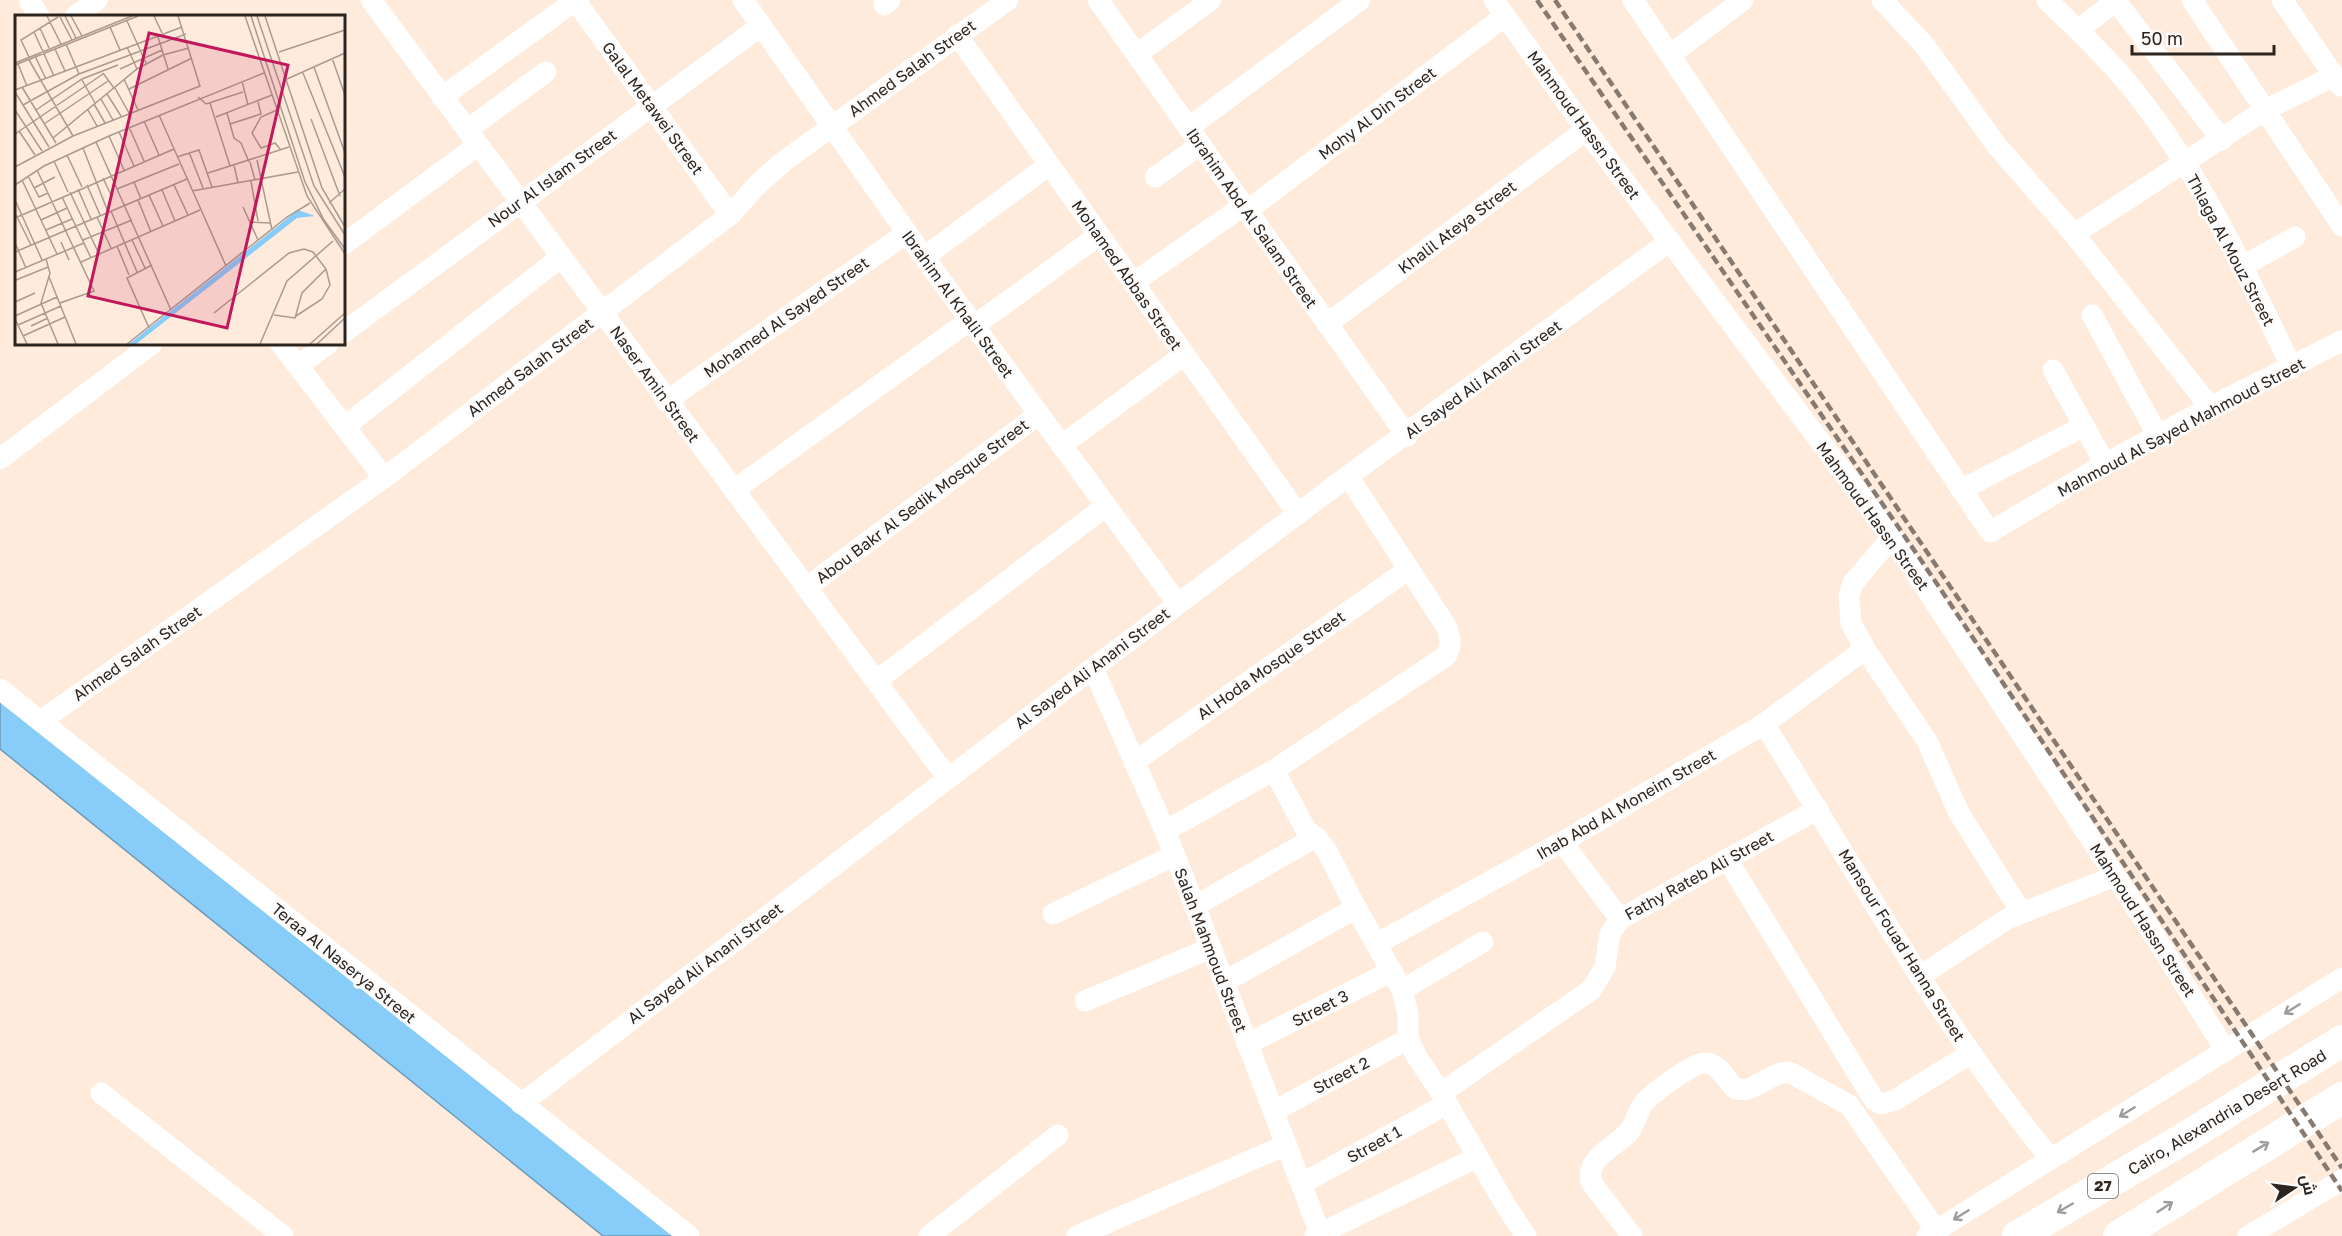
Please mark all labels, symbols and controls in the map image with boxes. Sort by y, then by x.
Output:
inset map [15,15,345,345]
street label: Ahmed Salah Street [844,15,980,121]
scale bar [2132,18,2274,56]
text: 50 m [2141,27,2183,49]
street label: Galal Metawei Street [598,38,708,178]
street label: Mahmoud Hassn Street [1523,47,1645,203]
street label: Mohy Al Din Street [1314,62,1440,164]
street label: Ibrahim Abd Al Salam Street [1182,124,1322,312]
street label: Nour Al Islam Street [484,125,620,231]
street label: Thlaga Al Mouz Street [2183,171,2279,329]
street label: Khalil Ateya Street [1394,176,1520,278]
street label: Mohamed Abbas Street [1068,196,1186,354]
street label: Ibrahim Al Khalil Street [898,226,1018,382]
street label: Mohamed Al Sayed Street [700,252,872,382]
street label: Ahmed Salah Street [463,313,597,421]
street label: Al Sayed Ali Anani Street [1401,315,1565,443]
street label: Naser Amin Street [606,322,704,446]
street label: Mahmoud Al Sayed Mahmoud Street [2054,353,2308,501]
street label: Abou Bakr Al Sedik Mosque Street [812,414,1032,588]
street label: Mahmoud Hassn Street [1812,438,1934,594]
street label: Ahmed Salah Street [69,601,205,705]
street label: Al Sayed Ali Anani Street [1010,603,1174,733]
street label: Al Hoda Mosque Street [1193,606,1349,724]
street label: Ihab Abd Al Moneim Street [1533,744,1719,864]
street label: Fathy Rateb Ali Street [1621,826,1777,924]
street label: Mahmoud Hassn Street [2086,839,2200,1001]
street label: Mansour Fouad Hanna Street [1834,845,1970,1045]
street label: Salah Mahmoud Street [1170,865,1252,1035]
street label: Al Sayed Ali Anani Street [623,898,787,1028]
street label: Teraa Al Naserya Street [268,899,420,1027]
street label: Street 3 [1288,985,1352,1031]
one-way arrow [2284,1003,2301,1015]
street label: Cairo, Alexandria Desert Road [2124,1045,2330,1179]
street label: Street 2 [1310,1052,1372,1098]
one-way arrow [2119,1106,2136,1118]
street label: Street 1 [1343,1121,1405,1167]
one-way arrow [2252,1140,2269,1152]
north arrow [2264,1158,2324,1218]
text: ش [2297,1172,2321,1197]
road number: 27 [2088,1174,2118,1198]
one-way arrow [2156,1200,2173,1212]
one-way arrow [2057,1203,2074,1215]
one-way arrow [1953,1209,1970,1221]

